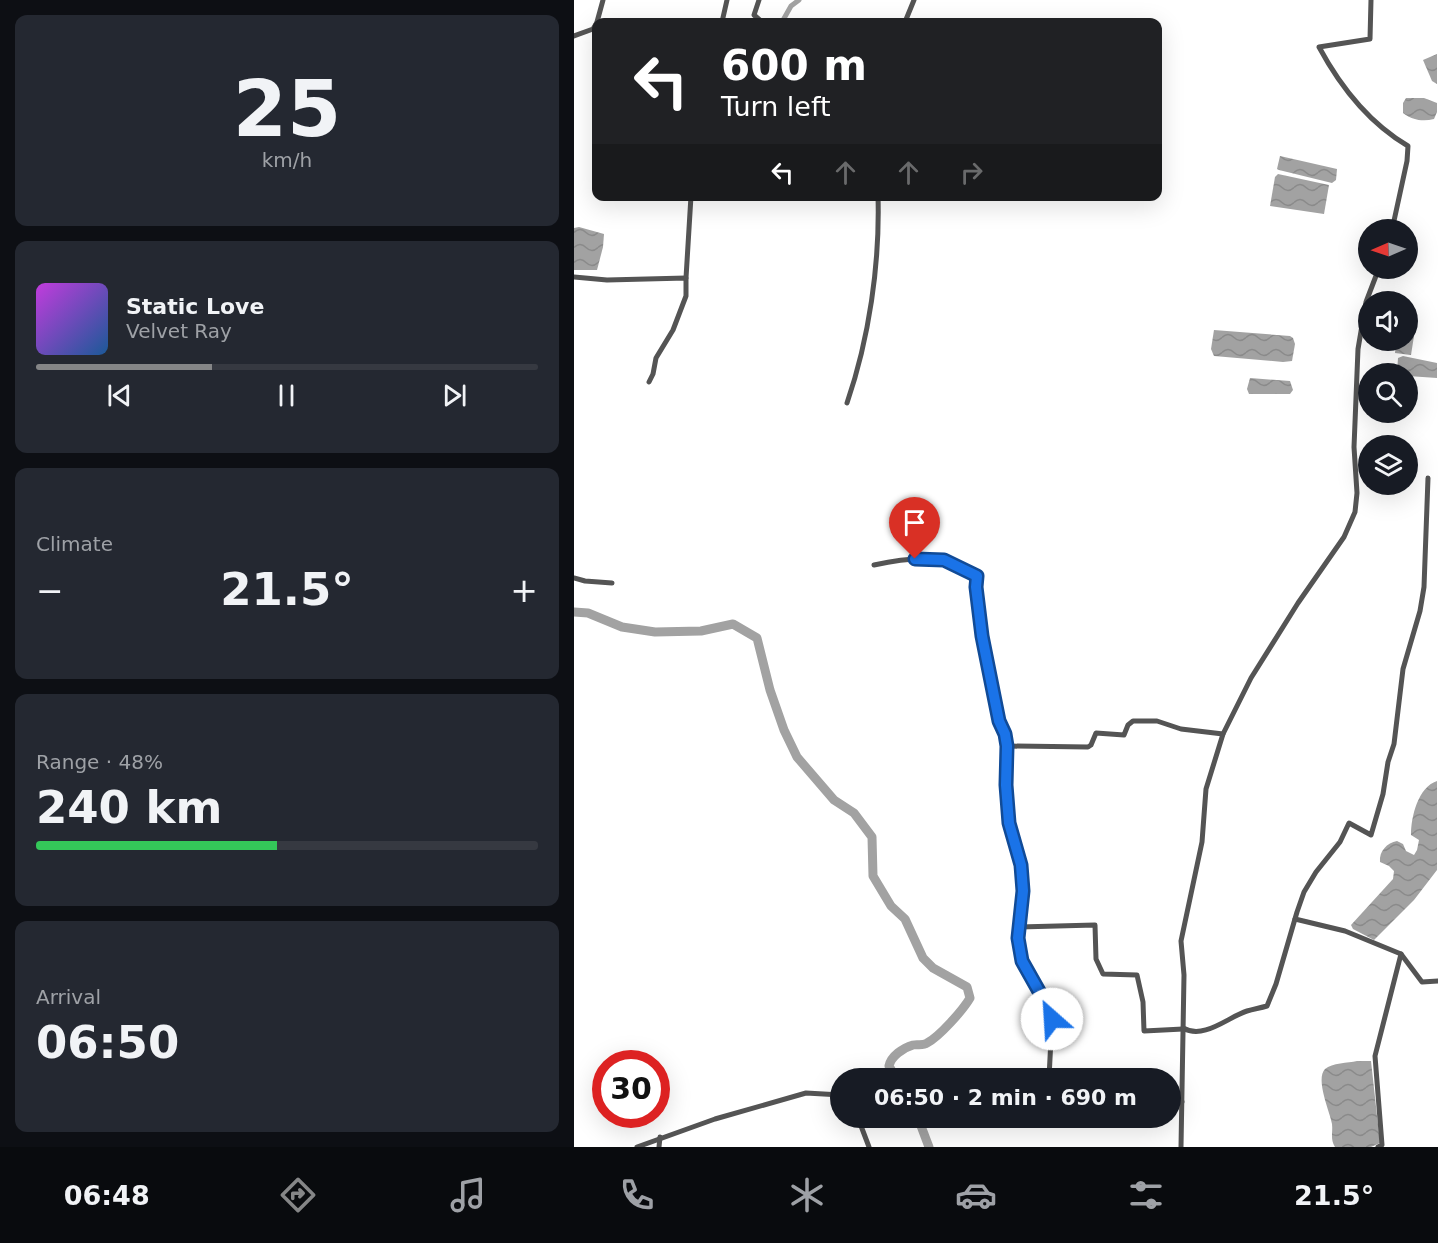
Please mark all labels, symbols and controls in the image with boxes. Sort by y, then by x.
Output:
text: 600 m [721,41,867,90]
icon: left [622,42,700,120]
text: 25 [233,64,341,154]
text: Turn left [721,91,831,122]
text: km/h [262,148,312,172]
icon: left [766,156,799,189]
icon: ahead [829,156,862,189]
icon: ahead [892,156,925,189]
icon: right [955,156,988,189]
north arrow [1358,219,1418,279]
map controls [1358,219,1418,495]
button: sound [1358,291,1418,351]
text: Static Love [126,294,264,319]
text: Velvet Ray [126,319,232,343]
button: search [1358,363,1418,423]
icon: previous [103,379,136,412]
icon: pause [270,379,303,412]
icon: next [438,379,471,412]
button: layers [1358,435,1418,495]
pin [889,497,940,559]
icon: arrive [898,506,931,539]
text: Climate [36,532,113,556]
text: 21.5° [220,563,354,616]
text: − [36,571,64,610]
text: + [510,571,538,610]
text: Range · 48% [36,750,163,774]
text: 240 km [36,781,222,834]
text: Arrival [36,985,101,1009]
position arrow [1020,987,1084,1051]
text: 06:50 [36,1016,179,1069]
speed limit sign: 30 [592,1050,670,1128]
text: 06:50 · 2 min · 690 m [874,1085,1137,1110]
icon: directions [277,1174,319,1216]
icon: music [447,1174,489,1216]
icon: phone [616,1174,658,1216]
icon: climate [786,1174,828,1216]
icon: car [955,1174,997,1216]
icon: filters [1125,1174,1167,1216]
text: 06:48 [64,1180,150,1211]
text: 21.5° [1294,1180,1374,1211]

